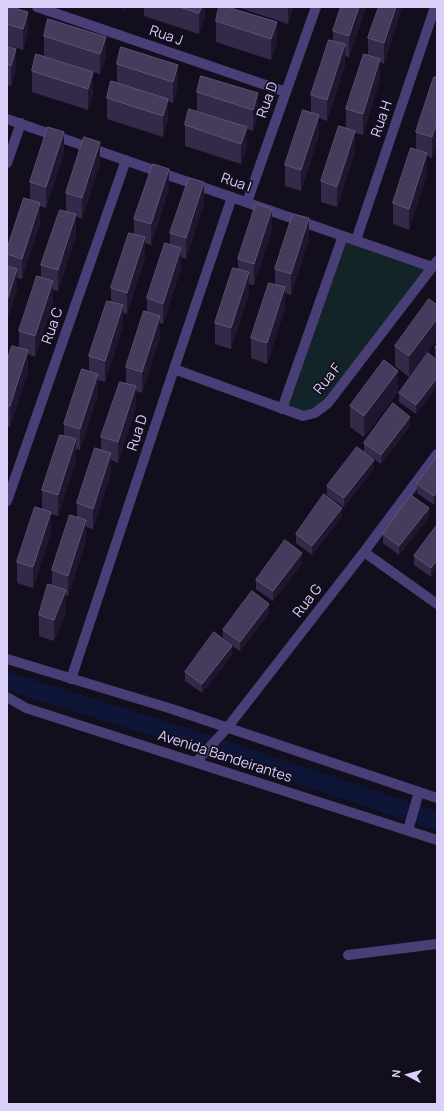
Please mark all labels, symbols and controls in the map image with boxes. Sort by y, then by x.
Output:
street label: Rua J [147,22,185,50]
street label: Rua D [254,80,282,120]
street label: Rua H [368,99,396,139]
street label: Rua I [219,170,253,196]
street label: Rua C [39,305,67,347]
street label: Rua F [311,360,345,398]
street label: Rua D [124,413,152,453]
street label: Rua G [290,581,326,621]
street label: Avenida Bandeirantes [156,727,294,787]
north arrow [388,1055,428,1095]
text: N [388,1069,403,1078]

